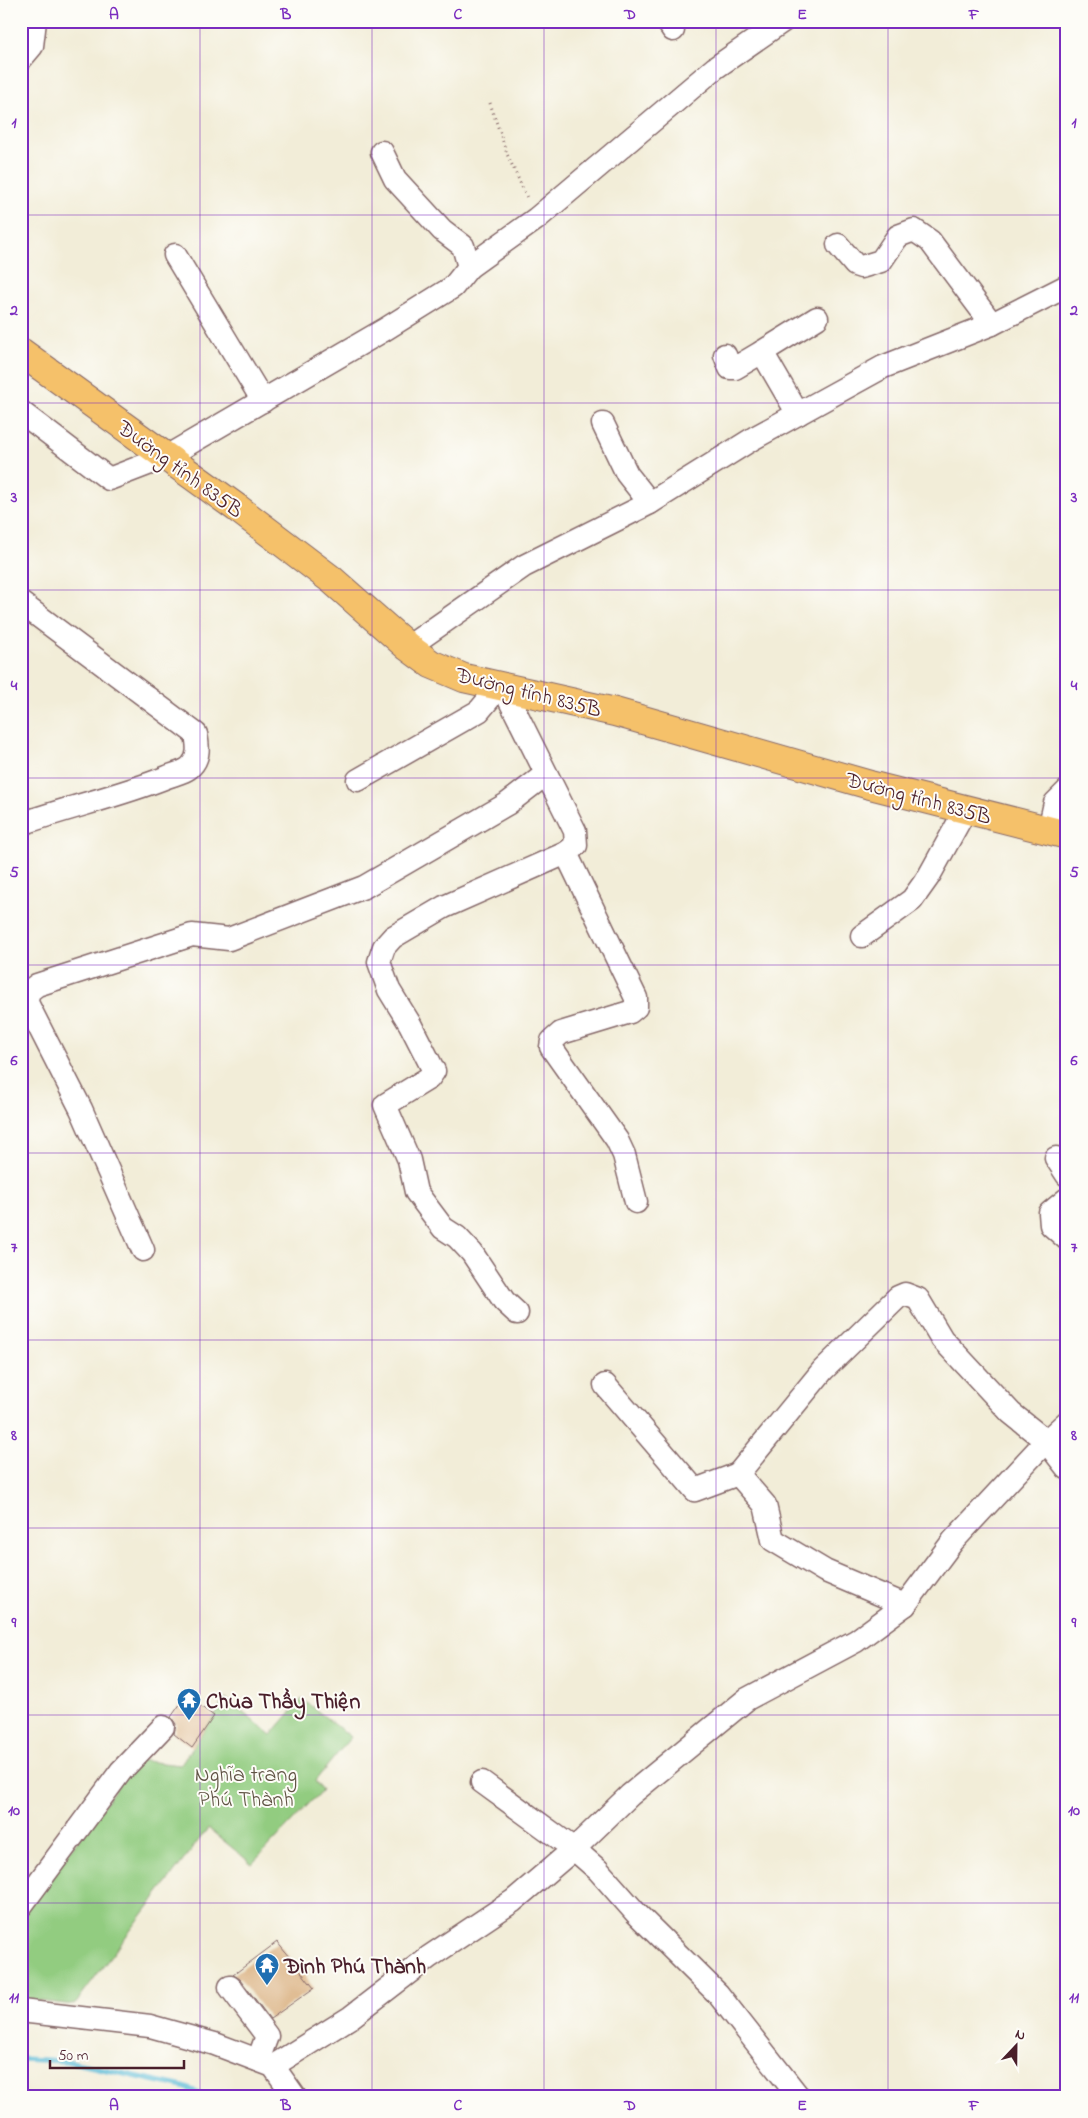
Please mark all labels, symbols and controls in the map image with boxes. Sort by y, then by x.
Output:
text: A [109,3,119,27]
text: B [280,3,292,27]
text: C [454,3,463,27]
text: D [623,3,636,27]
text: E [797,3,807,27]
text: F [968,3,980,27]
text: 1 [11,111,17,135]
text: 1 [1071,111,1077,135]
text: 2 [9,299,18,323]
text: 2 [1069,299,1078,323]
street label: Đường tỉnh 835B [108,413,249,528]
text: 3 [10,486,18,510]
text: 3 [1070,486,1078,510]
street label: Đường tỉnh 835B [451,660,605,729]
text: 4 [10,674,18,698]
text: 4 [1070,674,1078,698]
street label: Đường tỉnh 835B [841,765,995,836]
text: 5 [9,861,19,885]
text: 5 [1069,861,1079,885]
text: 6 [9,1049,18,1073]
text: 6 [1069,1049,1078,1073]
text: 7 [11,1236,18,1260]
text: 7 [1071,1236,1078,1260]
text: 8 [10,1424,17,1448]
text: 8 [1070,1424,1077,1448]
text: 9 [11,1611,17,1635]
text: 9 [1071,1611,1077,1635]
temple icon: Chùa Thầy Thiện [176,1687,202,1721]
place label: Chùa Thầy Thiện [206,1687,360,1720]
park label: Nghĩa trang Phú Thành [195,1760,297,1817]
text: 10 [8,1799,20,1823]
text: 10 [1068,1799,1080,1823]
temple icon: Đình Phú Thành [254,1952,280,1986]
place label: Đình Phú Thành [283,1952,426,1984]
text: 11 [9,1986,20,2010]
text: 11 [1069,1986,1080,2010]
north arrow [990,2020,1040,2070]
text: N [1012,2024,1029,2047]
scale bar [50,2038,184,2070]
text: 50 m [58,2045,89,2067]
text: A [109,2094,119,2118]
text: B [280,2094,292,2118]
text: C [454,2094,463,2118]
text: D [623,2094,636,2118]
text: E [797,2094,807,2118]
text: F [968,2094,980,2118]

